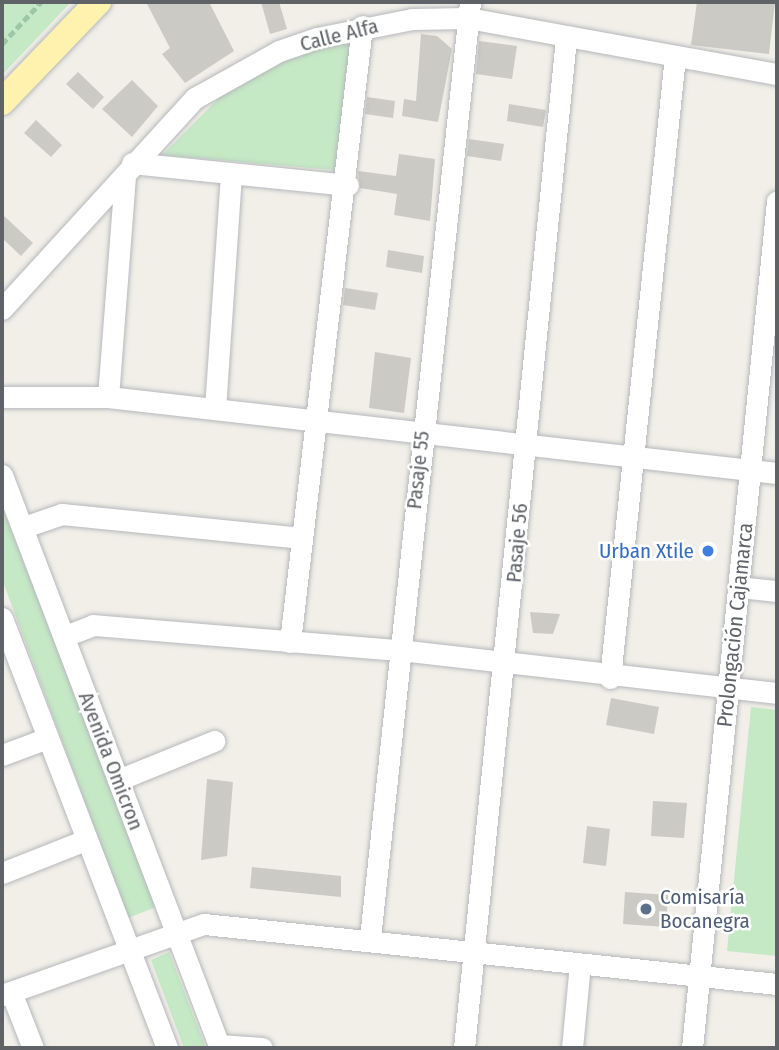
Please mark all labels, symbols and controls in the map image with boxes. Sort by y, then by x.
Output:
street label: Calle Alfa [297,13,381,57]
street label: Pasaje 55 [401,430,435,510]
street label: Pasaje 56 [501,502,533,584]
street label: Prolongación Cajamarca [712,522,758,728]
place label: Urban Xtile [599,538,694,564]
marker: Urban Xtile [700,543,716,559]
street label: Avenida Omicron [73,688,149,834]
place label: Comisaría Bocanegra [660,884,750,934]
marker: Comisaría Bocanegra [638,901,654,917]

